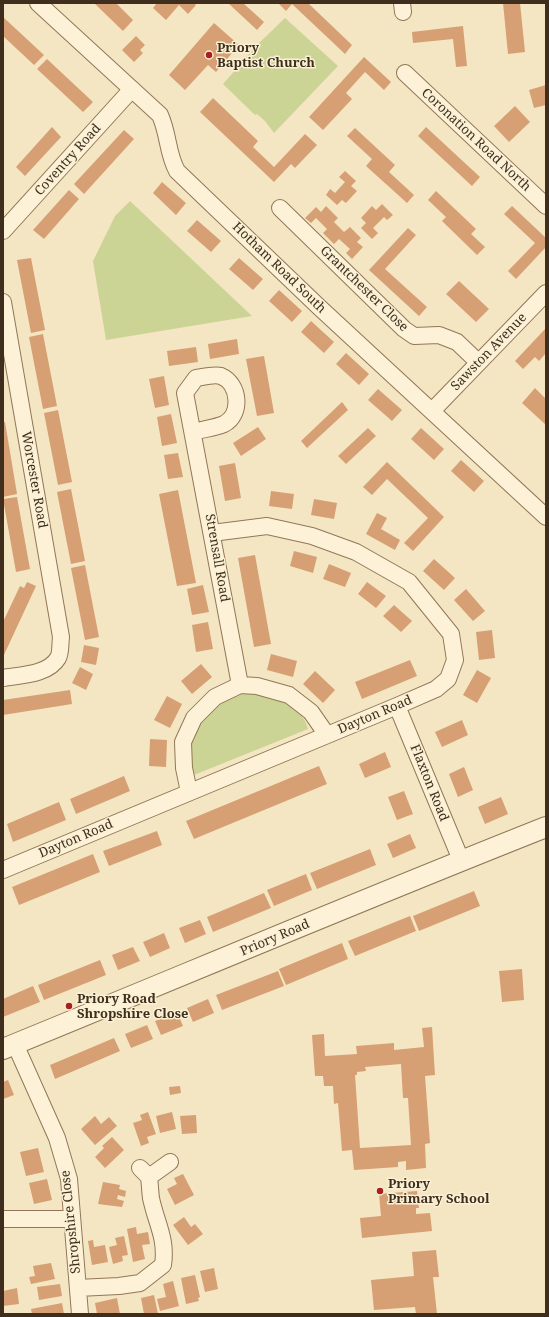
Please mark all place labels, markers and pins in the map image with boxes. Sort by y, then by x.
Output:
place label: Priory Baptist Church [217,40,315,71]
marker: Priory Baptist Church [204,50,214,60]
place label: Priory Road Shropshire Close [77,991,188,1022]
marker: Priory Road Shropshire Close [64,1001,74,1011]
place label: Priory Primary School [388,1176,490,1207]
marker: Priory Primary School [375,1186,385,1196]

